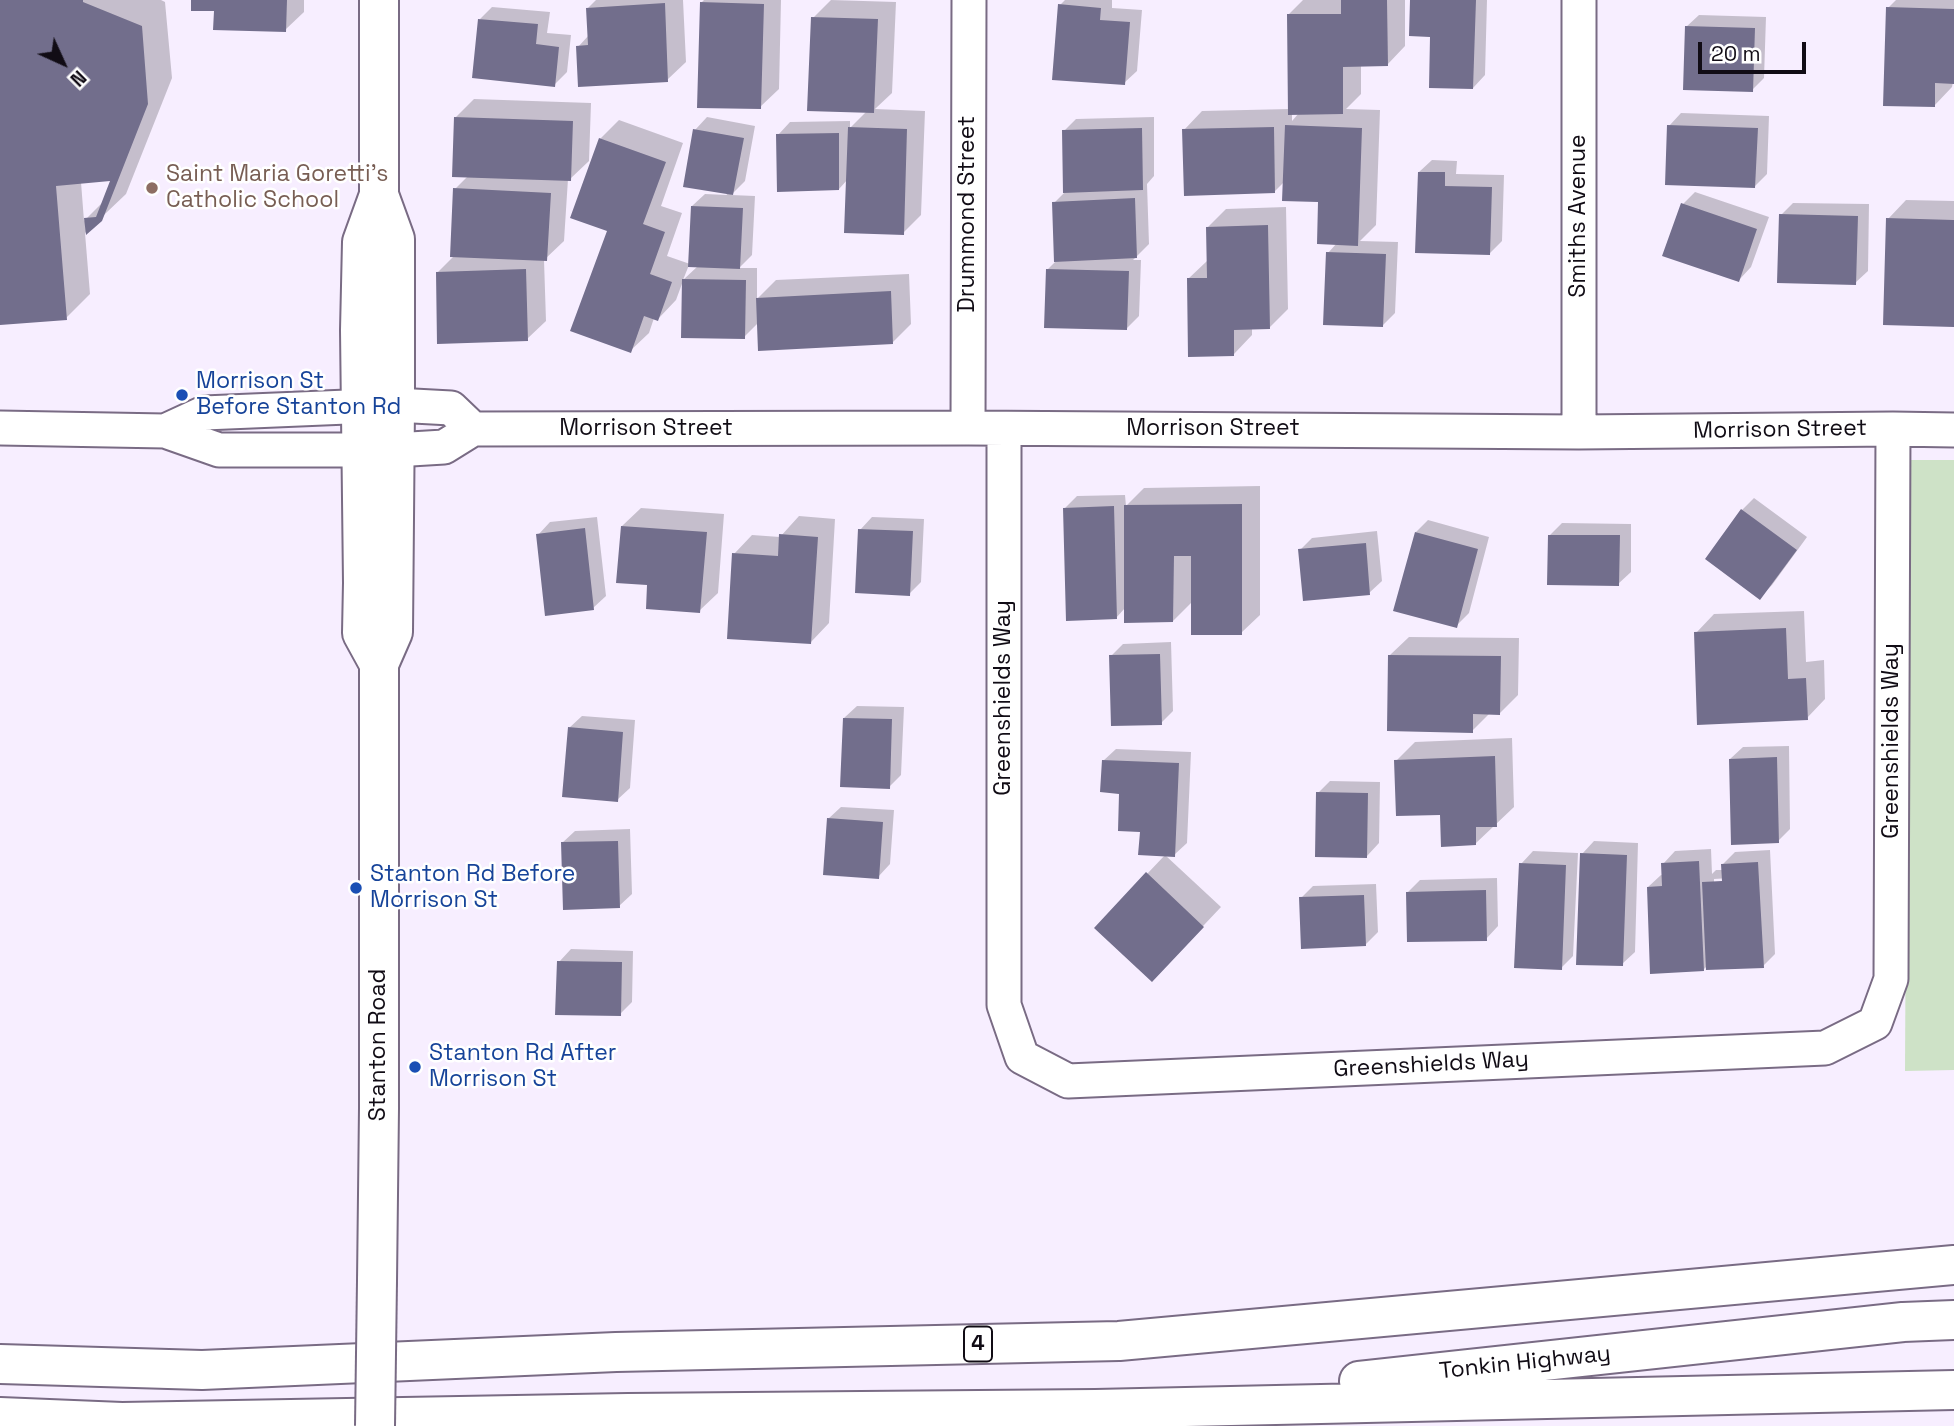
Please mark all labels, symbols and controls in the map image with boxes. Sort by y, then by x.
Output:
north arrow [28,28,98,98]
scale bar [1702,28,1811,72]
text: 20 m [1711,40,1761,67]
text: N [65,65,92,92]
street label: Drummond Street [954,116,982,312]
street label: Smiths Avenue [1565,134,1593,298]
place label: Saint Maria Goretti’s Catholic School [166,161,388,215]
marker: Saint Maria Goretti’s Catholic School [144,180,160,196]
place label: Morrison St Before Stanton Rd [196,368,401,422]
marker: Morrison St Before Stanton Rd [174,387,190,403]
street label: Morrison Street [559,415,733,443]
street label: Morrison Street [1126,415,1300,443]
street label: Morrison Street [1693,415,1867,445]
street label: Greenshields Way [990,600,1018,796]
street label: Greenshields Way [1878,643,1906,839]
place label: Stanton Rd Before Morrison St [370,861,575,915]
marker: Stanton Rd Before Morrison St [348,880,364,896]
street label: Stanton Road [365,969,393,1121]
place label: Stanton Rd After Morrison St [429,1040,617,1094]
street label: Greenshields Way [1333,1046,1529,1084]
marker: Stanton Rd After Morrison St [407,1059,423,1075]
road number: 4 [964,1326,992,1362]
street label: Tonkin Highway [1438,1340,1612,1386]

